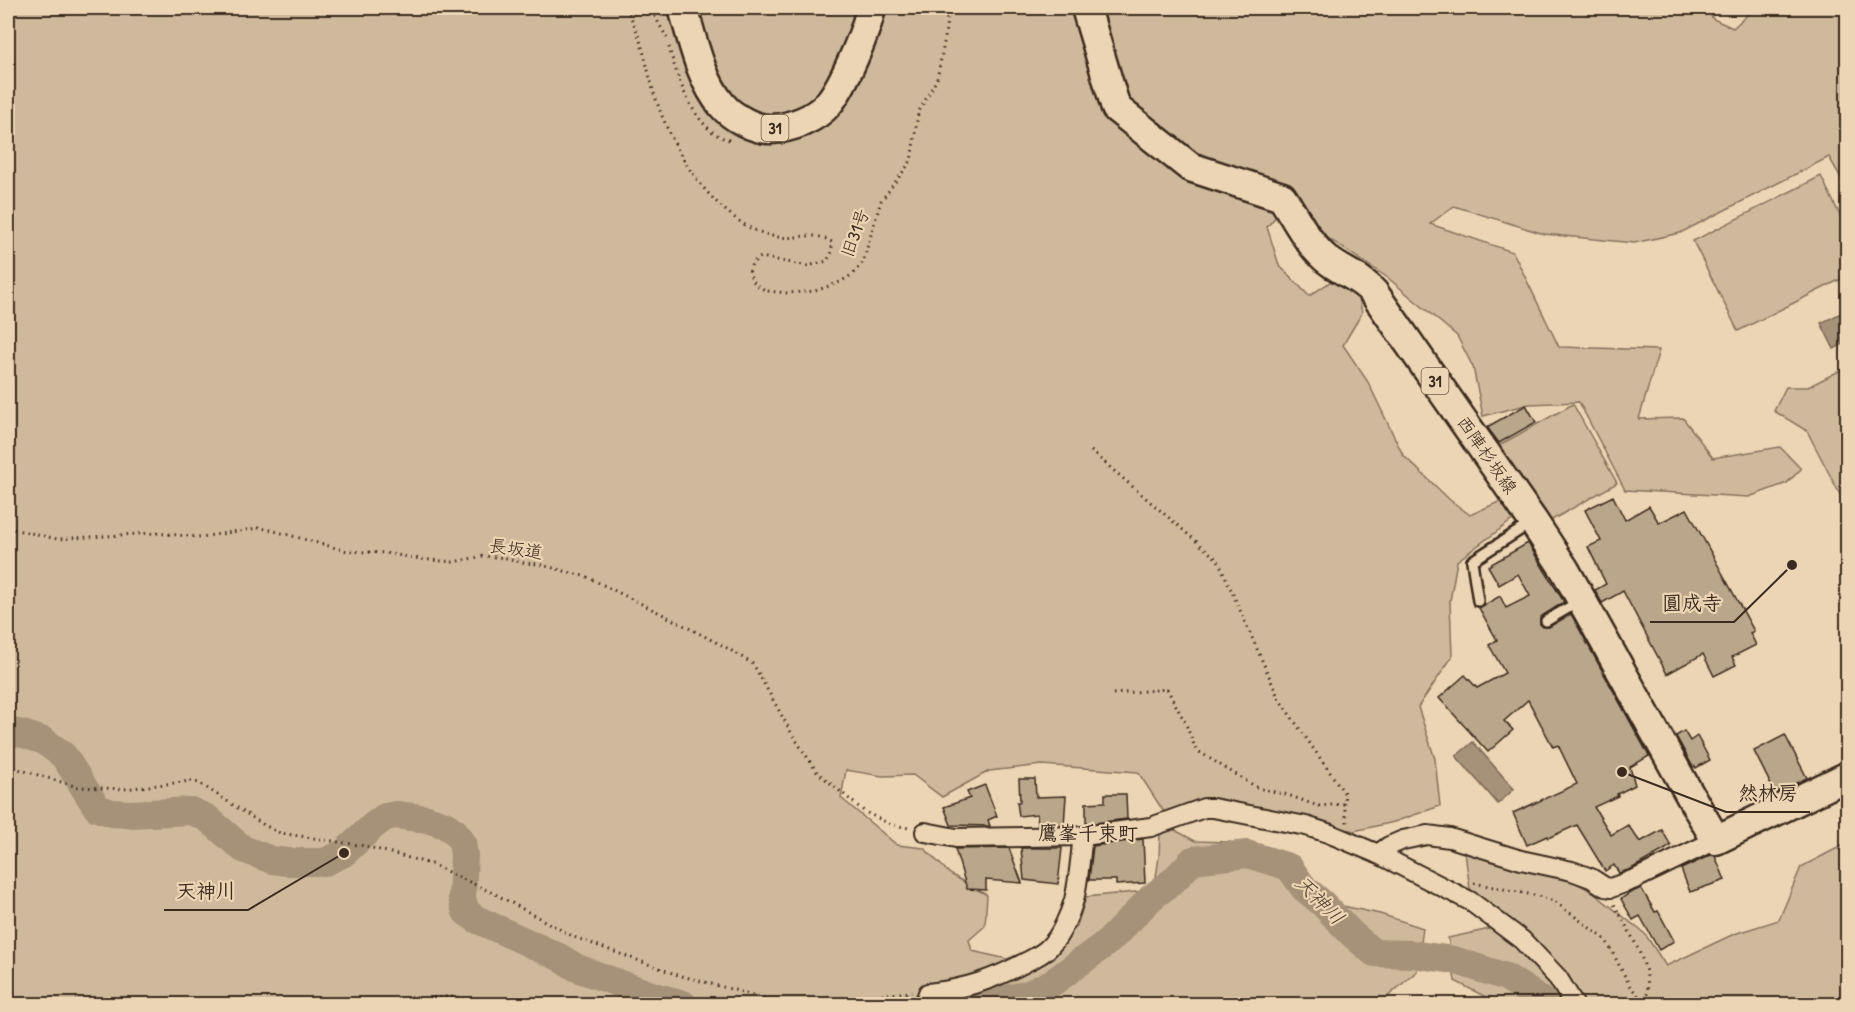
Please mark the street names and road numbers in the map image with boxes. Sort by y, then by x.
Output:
road number: 31 [762,115,788,141]
street label: 旧31号 [834,205,875,261]
road number: 31 [1422,368,1448,394]
street label: 西陣杉坂線 [1451,411,1523,499]
street label: 長坂道 [488,532,545,565]

